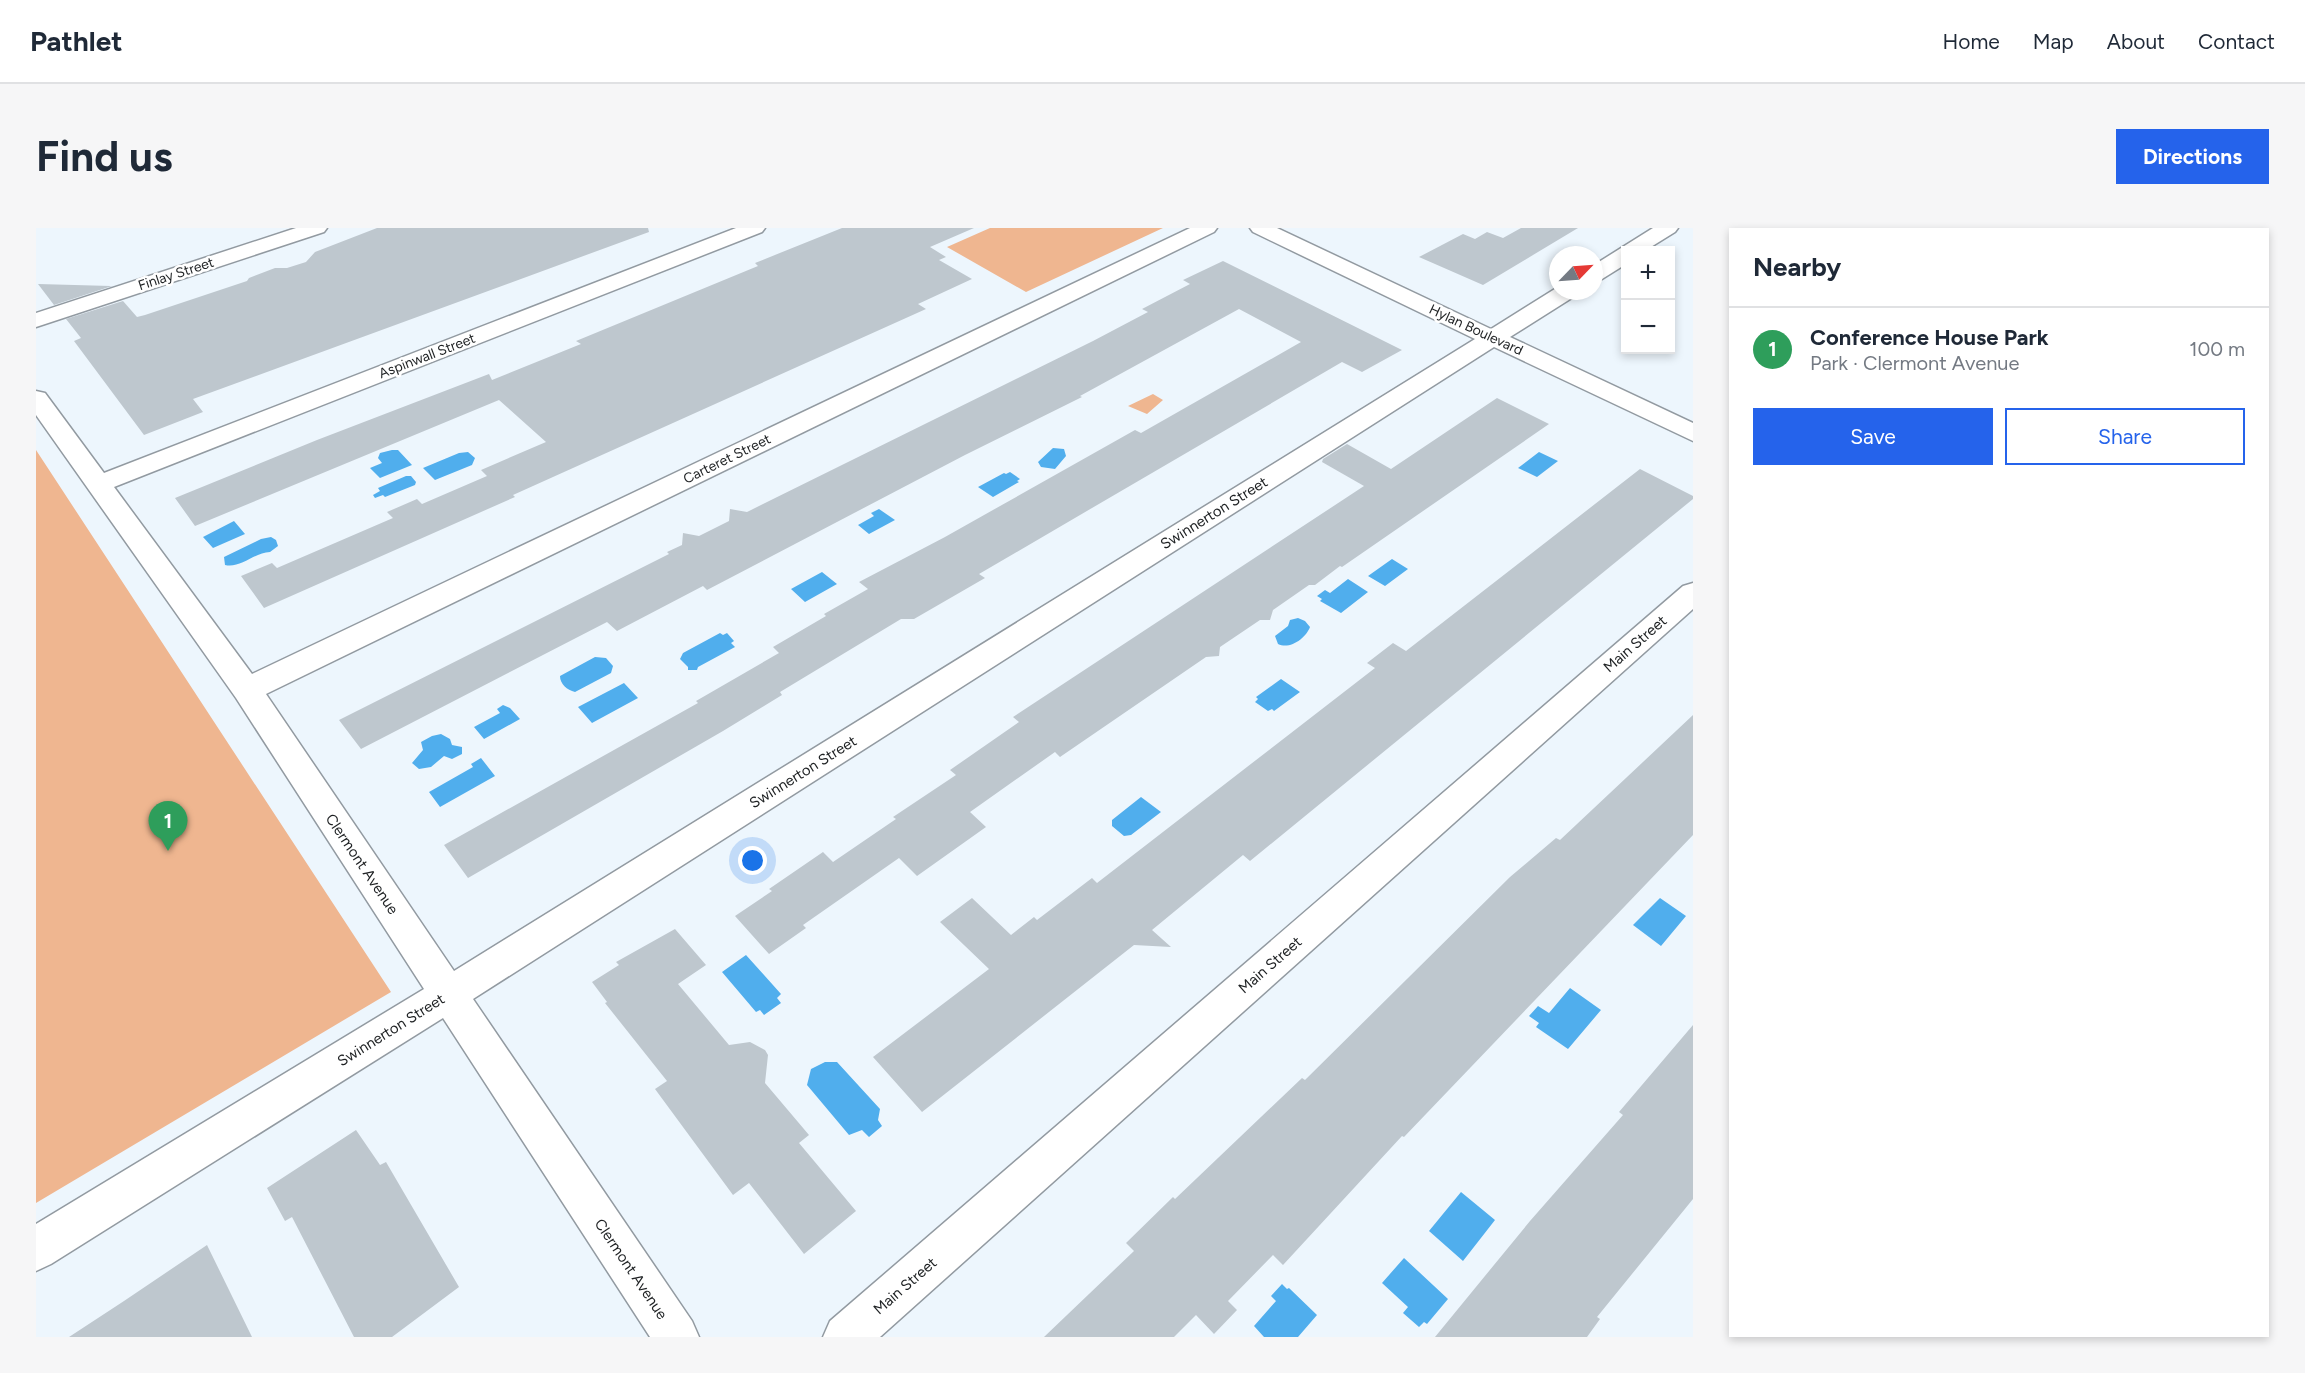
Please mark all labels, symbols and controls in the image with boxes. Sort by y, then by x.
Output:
text: Pathlet [30,24,122,58]
text: Home [1943,29,2000,54]
text: Map [2033,29,2074,54]
text: About [2107,29,2165,54]
text: Contact [2198,29,2275,54]
button: Directions [2116,129,2269,184]
text: Find us [36,131,173,182]
north arrow [1549,246,1603,300]
map controls [1621,246,1675,354]
button: + [1621,246,1675,300]
text: Nearby [1753,251,1841,283]
street label: Finlay Street [136,254,216,294]
button: − [1621,300,1675,354]
street label: Hylan Boulevard [1426,301,1526,359]
text: Conference House Park [1810,324,2049,351]
street label: Aspinwall Street [376,330,478,382]
text: 1 [1768,337,1777,361]
text: 100 m [2189,337,2245,361]
text: Park · Clermont Avenue [1810,351,2019,375]
button: Save [1753,408,1993,465]
button: Share [2005,408,2245,465]
street label: Carteret Street [680,430,774,488]
street label: Swinnerton Street [1157,473,1271,553]
street label: Main Street [1600,611,1671,676]
street label: Swinnerton Street [746,732,860,812]
pin: 1 [148,802,188,851]
street label: Clermont Avenue [322,810,402,918]
your location [738,846,767,875]
street label: Main Street [1235,932,1306,997]
street label: Swinnerton Street [334,990,448,1070]
street label: Clermont Avenue [591,1215,671,1323]
street label: Main Street [870,1253,941,1318]

